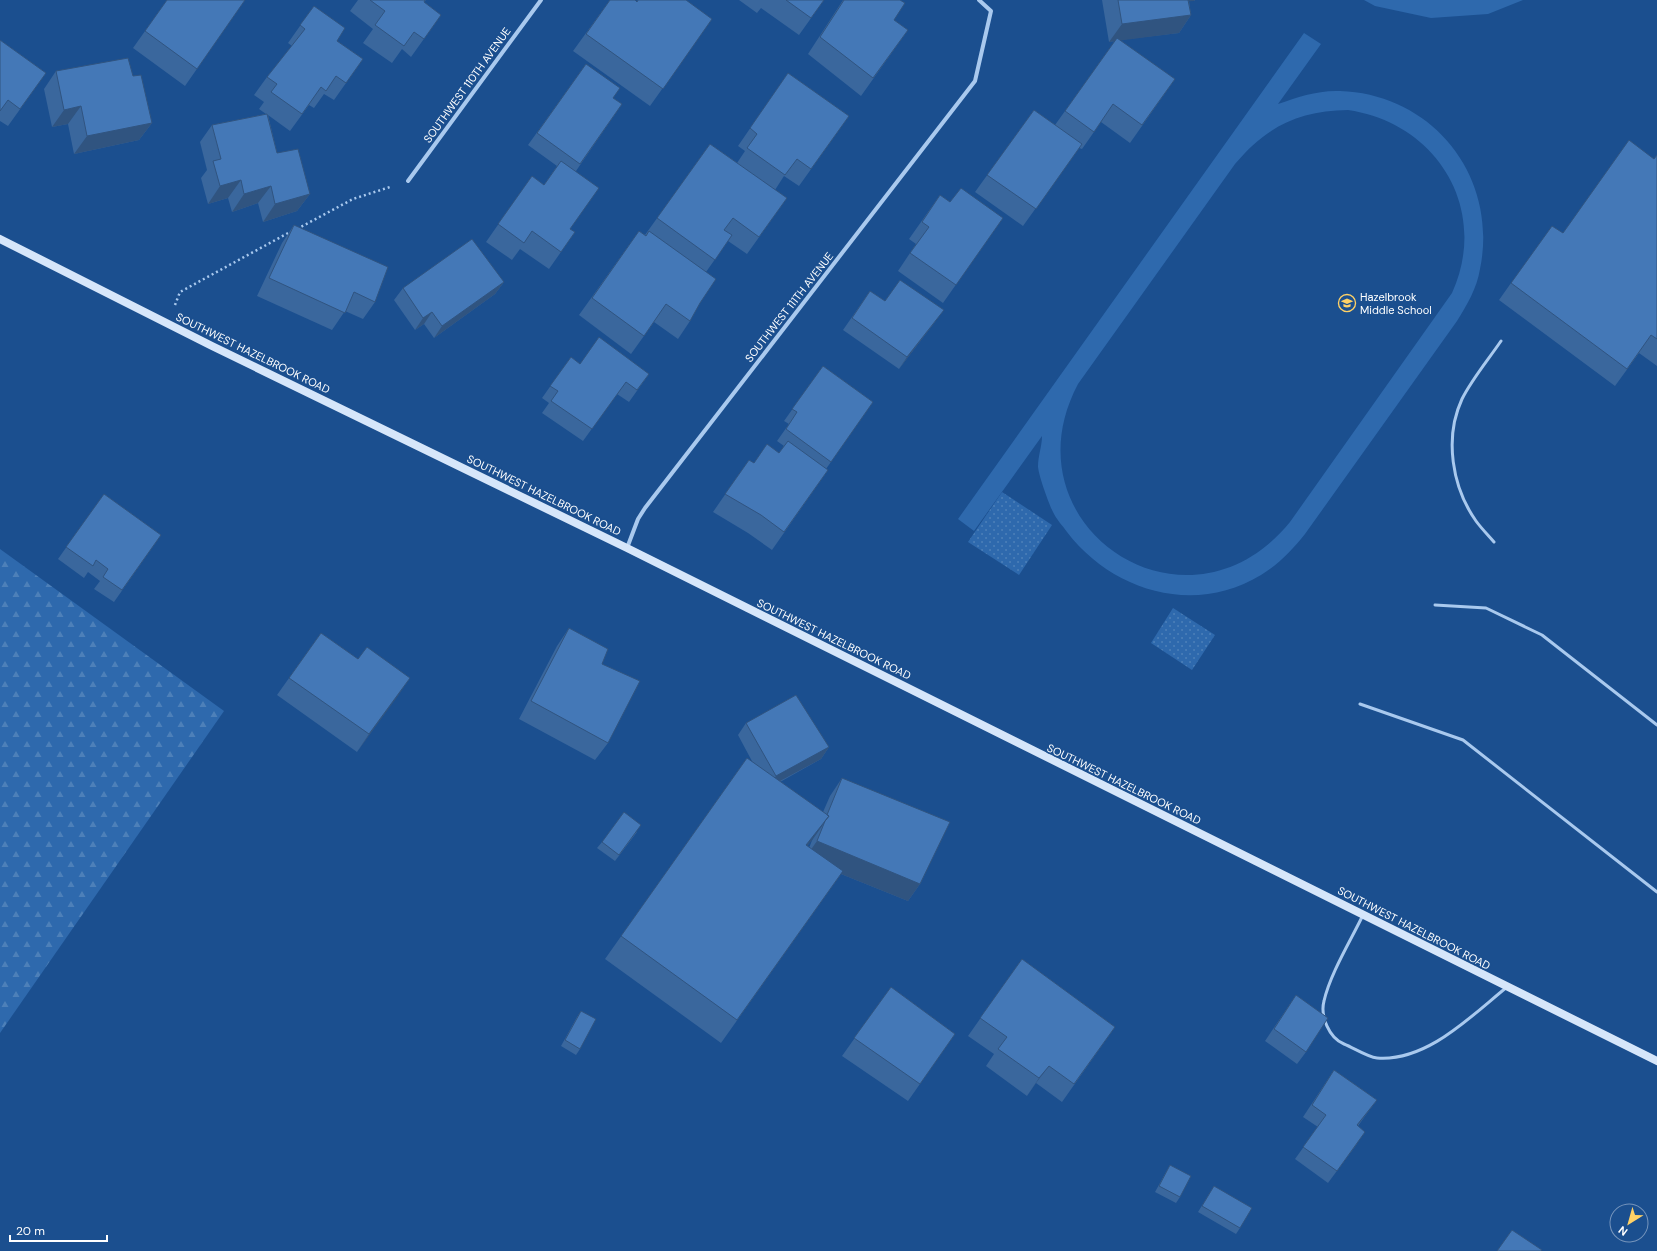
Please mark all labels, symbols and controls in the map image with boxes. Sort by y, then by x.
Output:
street label: SOUTHWEST 110TH AVENUE [420,25,514,145]
street label: SOUTHWEST 111TH AVENUE [742,249,836,365]
place label: Hazelbrook Middle School [1360,290,1432,317]
school or university icon: Hazelbrook Middle School [1337,293,1357,313]
street label: SOUTHWEST HAZELBROOK ROAD [174,310,333,397]
street label: SOUTHWEST HAZELBROOK ROAD [465,452,624,539]
street label: SOUTHWEST HAZELBROOK ROAD [755,596,914,683]
street label: SOUTHWEST HAZELBROOK ROAD [1045,741,1204,828]
street label: SOUTHWEST HAZELBROOK ROAD [1335,883,1493,973]
north arrow [1609,1203,1649,1243]
scale bar [10,1217,107,1243]
text: 20 m [16,1223,45,1239]
text: N [1616,1223,1630,1239]

